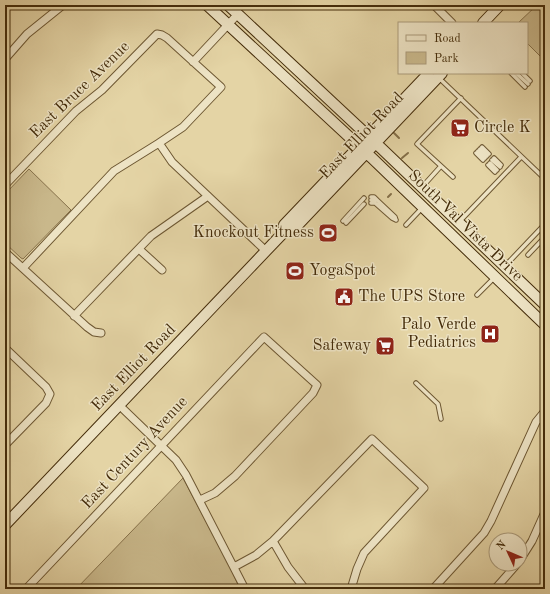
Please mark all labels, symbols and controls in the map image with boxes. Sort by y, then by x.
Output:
legend [398,22,528,74]
text: Road [434,33,461,45]
street label: East Bruce Avenue [27,38,133,142]
text: Park [434,53,459,65]
street label: East Elliot Road [317,90,407,182]
supermarket icon: Circle K [449,117,471,139]
place label: Circle K [474,120,531,136]
street label: South Val Vista Drive [405,167,525,285]
sports icon: Knockout Fitness [317,222,339,244]
place label: Knockout Fitness [193,225,314,241]
sports icon: YogaSpot [284,260,306,282]
place label: YogaSpot [309,263,376,279]
public building icon: The UPS Store [333,286,355,308]
place label: The UPS Store [358,289,465,305]
place label: Palo Verde Pediatrics [401,317,476,351]
street label: East Elliot Road [89,322,179,414]
hospital icon: Palo Verde Pediatrics [479,323,501,345]
supermarket icon: Safeway [374,335,396,357]
place label: Safeway [313,338,372,354]
street label: East Century Avenue [79,394,191,512]
north arrow [488,532,528,572]
text: N [495,539,509,553]

